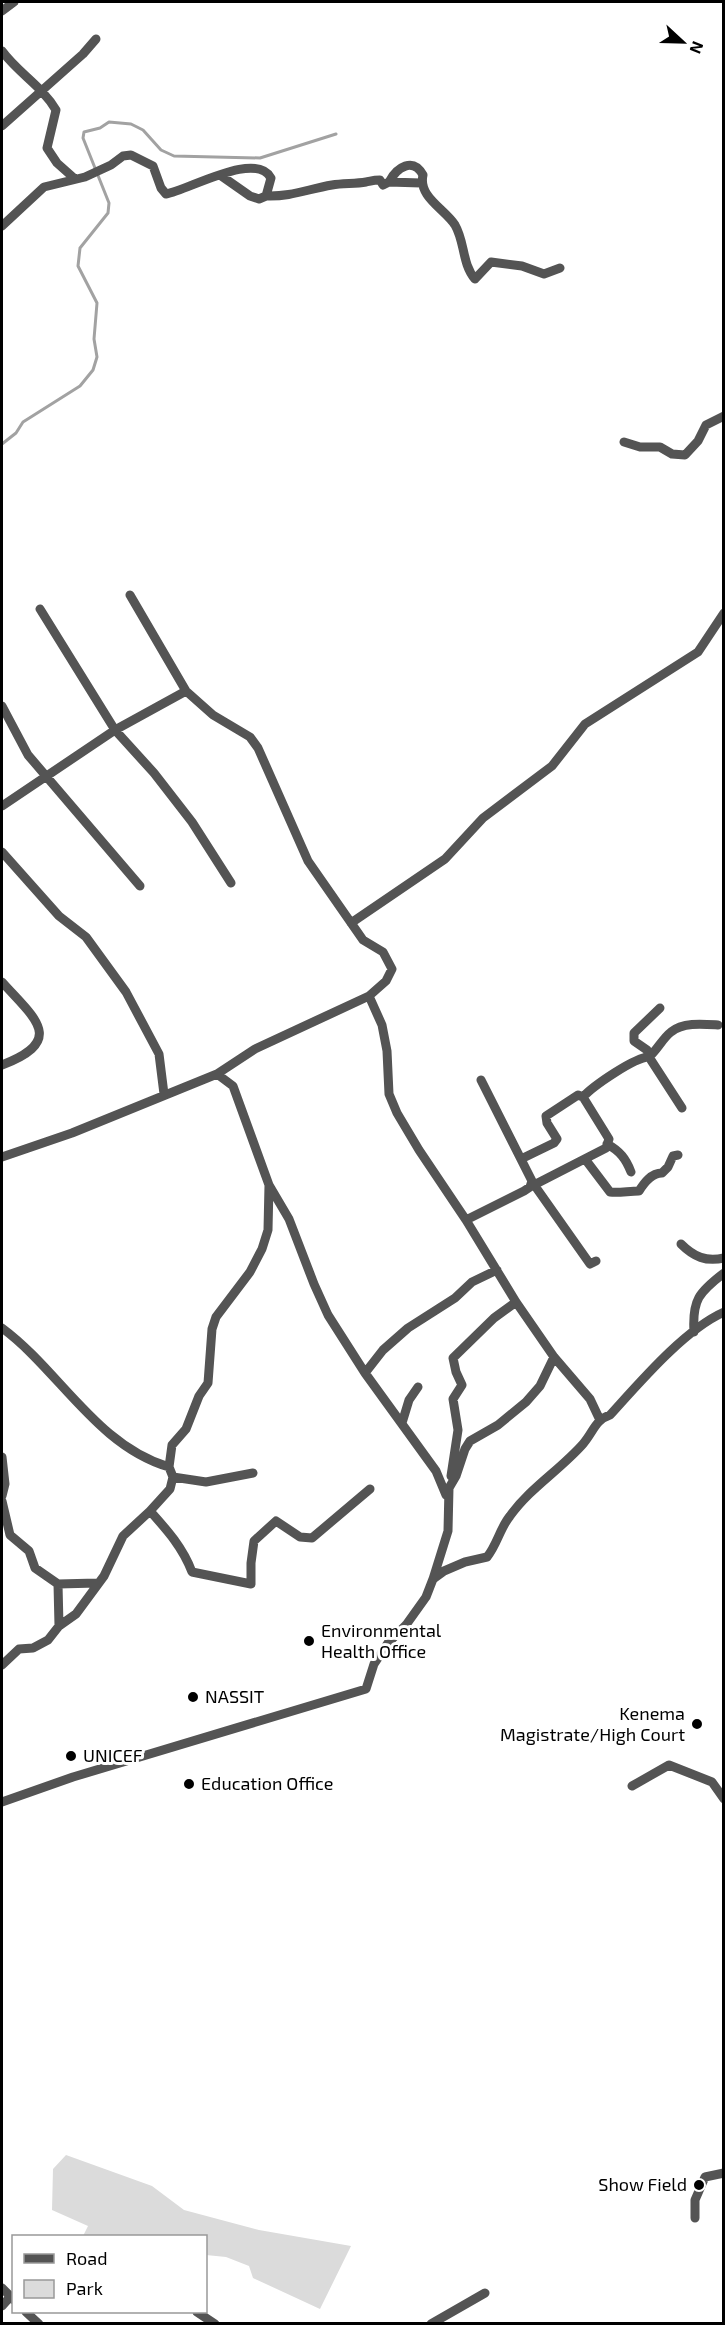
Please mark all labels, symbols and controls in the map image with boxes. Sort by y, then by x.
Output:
north arrow [653,12,713,72]
text: N [686,39,708,57]
place label: Environmental Health Office [321,1619,442,1662]
marker: Environmental Health Office [302,1634,316,1648]
place label: NASSIT [205,1685,265,1707]
marker: NASSIT [186,1690,200,1704]
place label: Kenema Magistrate/High Court [500,1702,685,1745]
marker: Kenema Magistrate/High Court [690,1717,704,1731]
place label: UNICEF [83,1744,143,1766]
marker: UNICEF [64,1749,78,1763]
place label: Education Office [201,1772,333,1794]
marker: Education Office [182,1777,196,1791]
place label: Show Field [598,2173,687,2195]
marker: Show Field [692,2178,706,2192]
legend [12,2235,207,2313]
text: Road [66,2247,107,2269]
text: Park [66,2277,103,2299]

